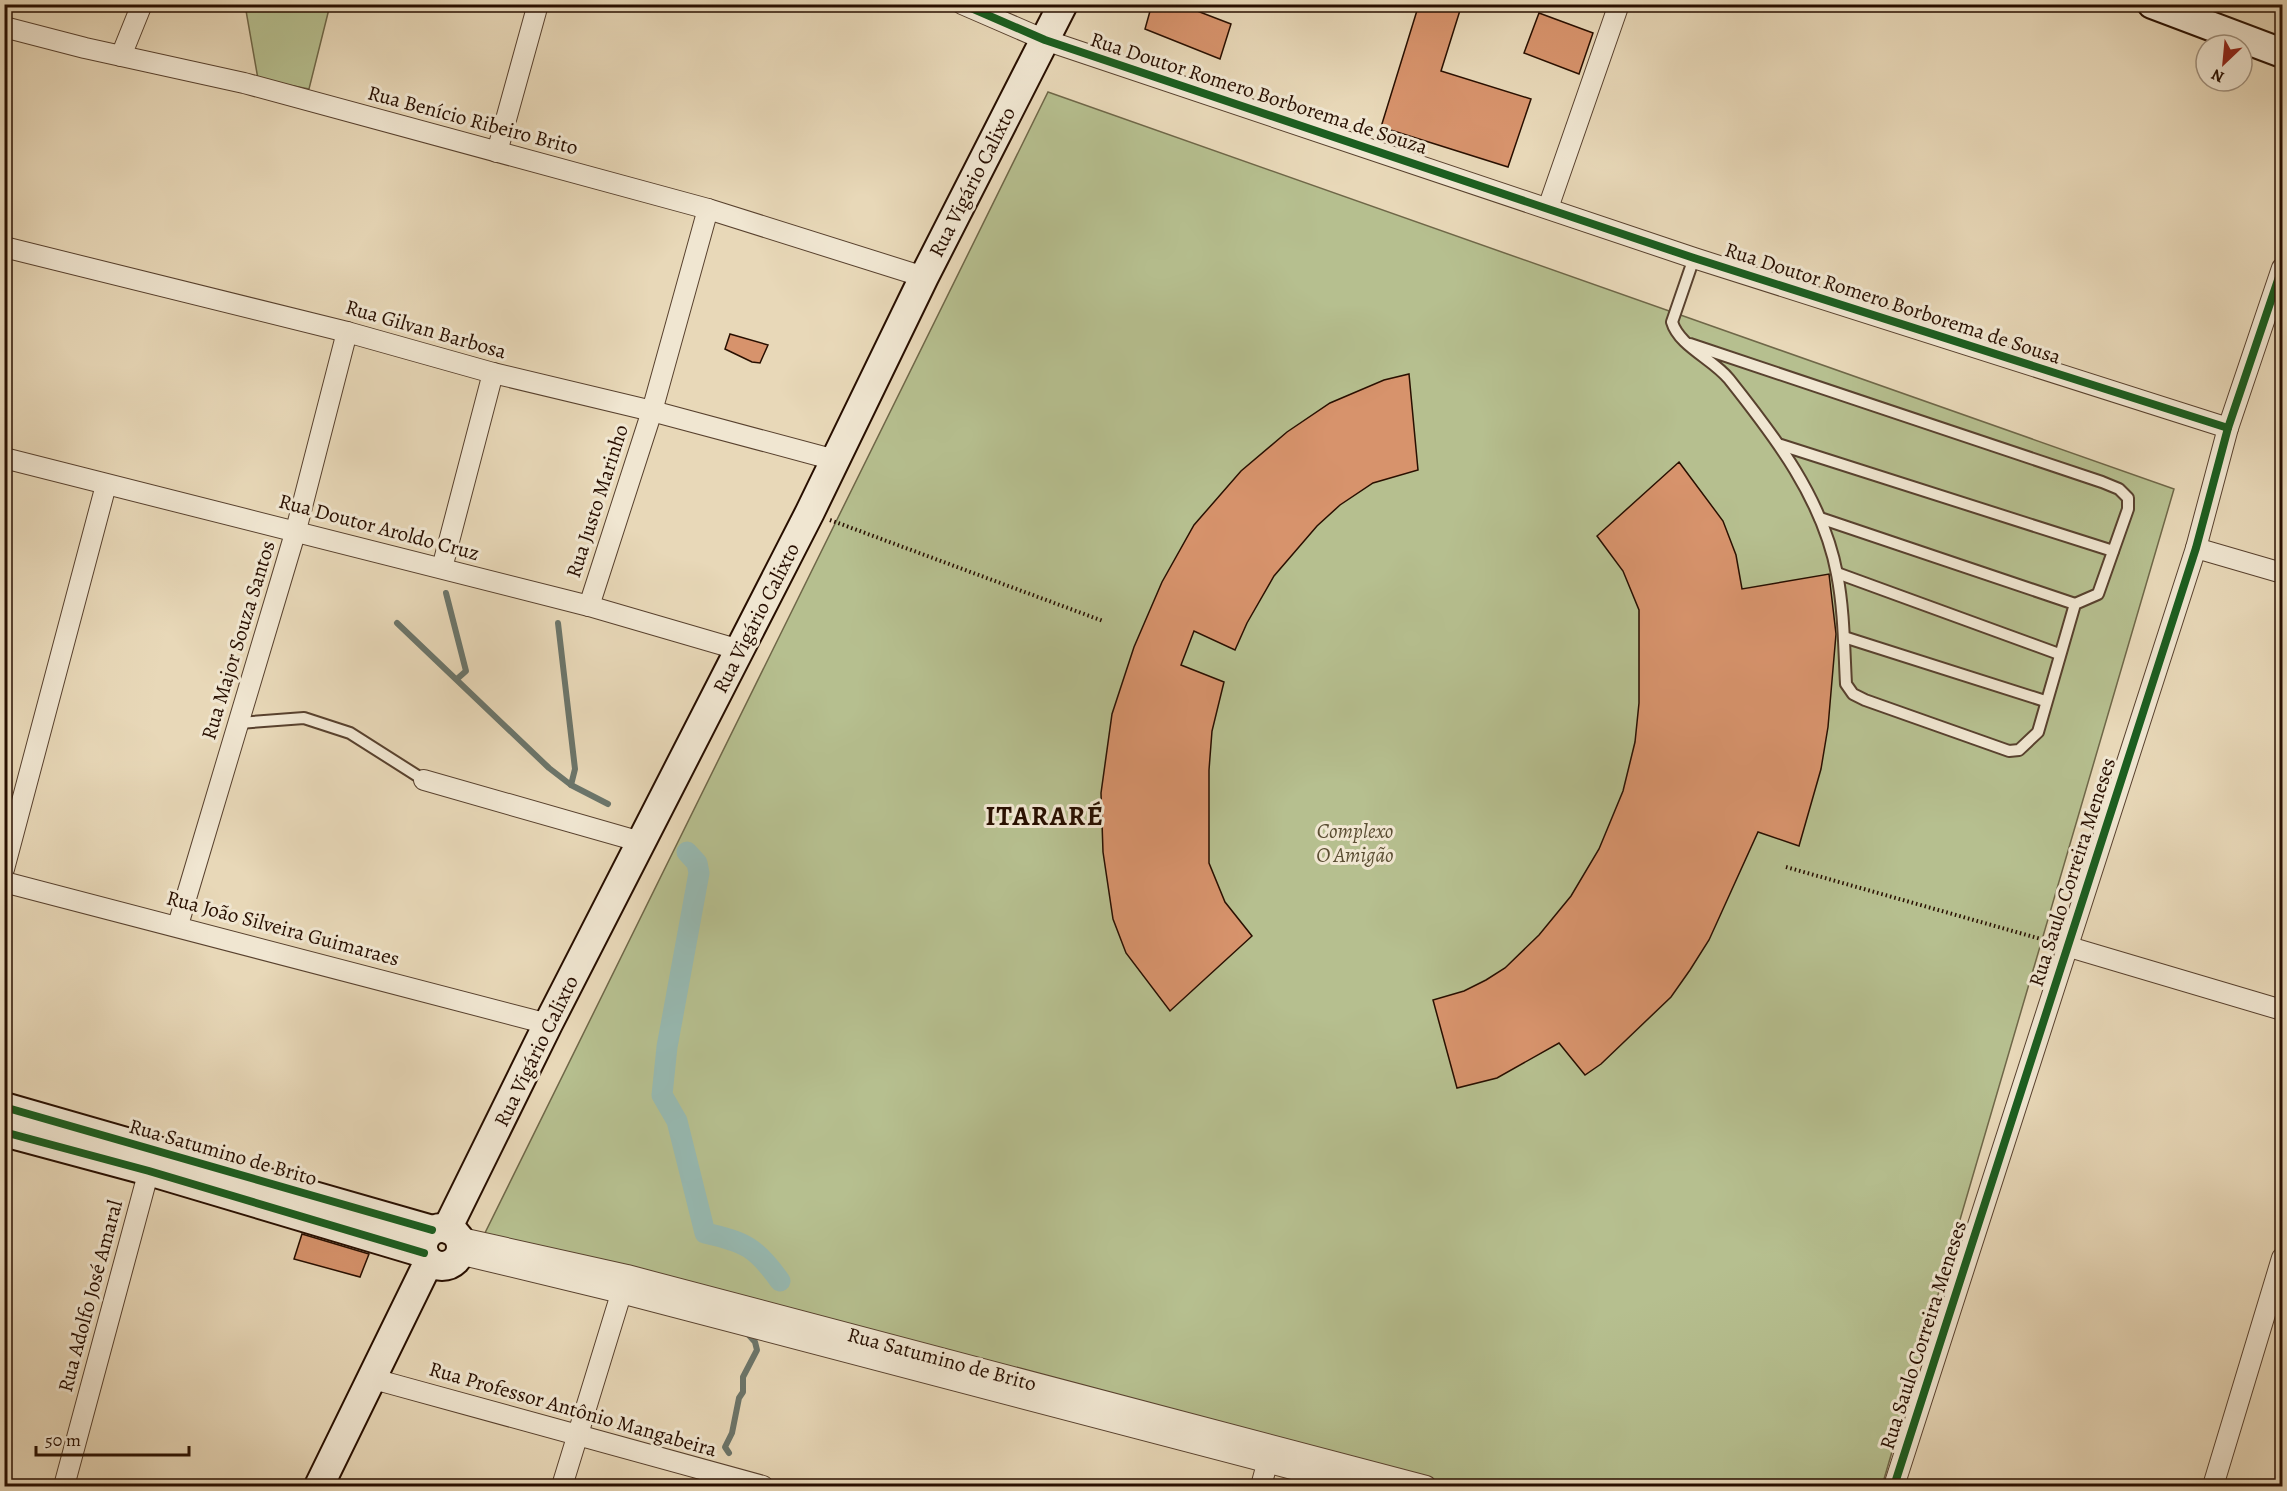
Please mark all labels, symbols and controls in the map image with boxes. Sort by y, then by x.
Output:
street label: Rua Doutor Romero Borborema de Souza [1087,25,1431,161]
north arrow [2194,33,2254,93]
text: N [2207,63,2228,88]
street label: Rua Benício Ribeiro Brito [365,78,581,162]
street label: Rua Vigário Calixto [922,102,1022,262]
street label: Rua Doutor Romero Borborema de Sousa [1721,235,2065,371]
street label: Rua Gilvan Barbosa [342,293,510,365]
street label: Rua Justo Marinho [559,421,635,581]
street label: Rua Doutor Aroldo Cruz [276,487,482,567]
street label: Rua Major Souza Santos [194,537,282,743]
street label: Rua Vigário Calixto [706,538,806,698]
street label: Rua Saulo Correira Meneses [2022,754,2122,990]
district label: ITARARÉ [986,798,1104,834]
park label: Complexo O Amigão [1316,817,1394,869]
street label: Rua João Silveira Guimaraes [163,883,403,973]
street label: Rua Vigário Calixto [487,971,585,1131]
street label: Rua Satumino de Brito [126,1112,320,1192]
street label: Rua Adolfo José Amaral [51,1197,129,1395]
street label: Rua Saulo Correira Meneses [1873,1217,1973,1453]
street label: Rua Satumino de Brito [845,1320,1039,1398]
street label: Rua Professor Antônio Mangabeira [426,1354,720,1464]
scale bar [36,1419,189,1457]
text: 50 m [45,1428,81,1452]

